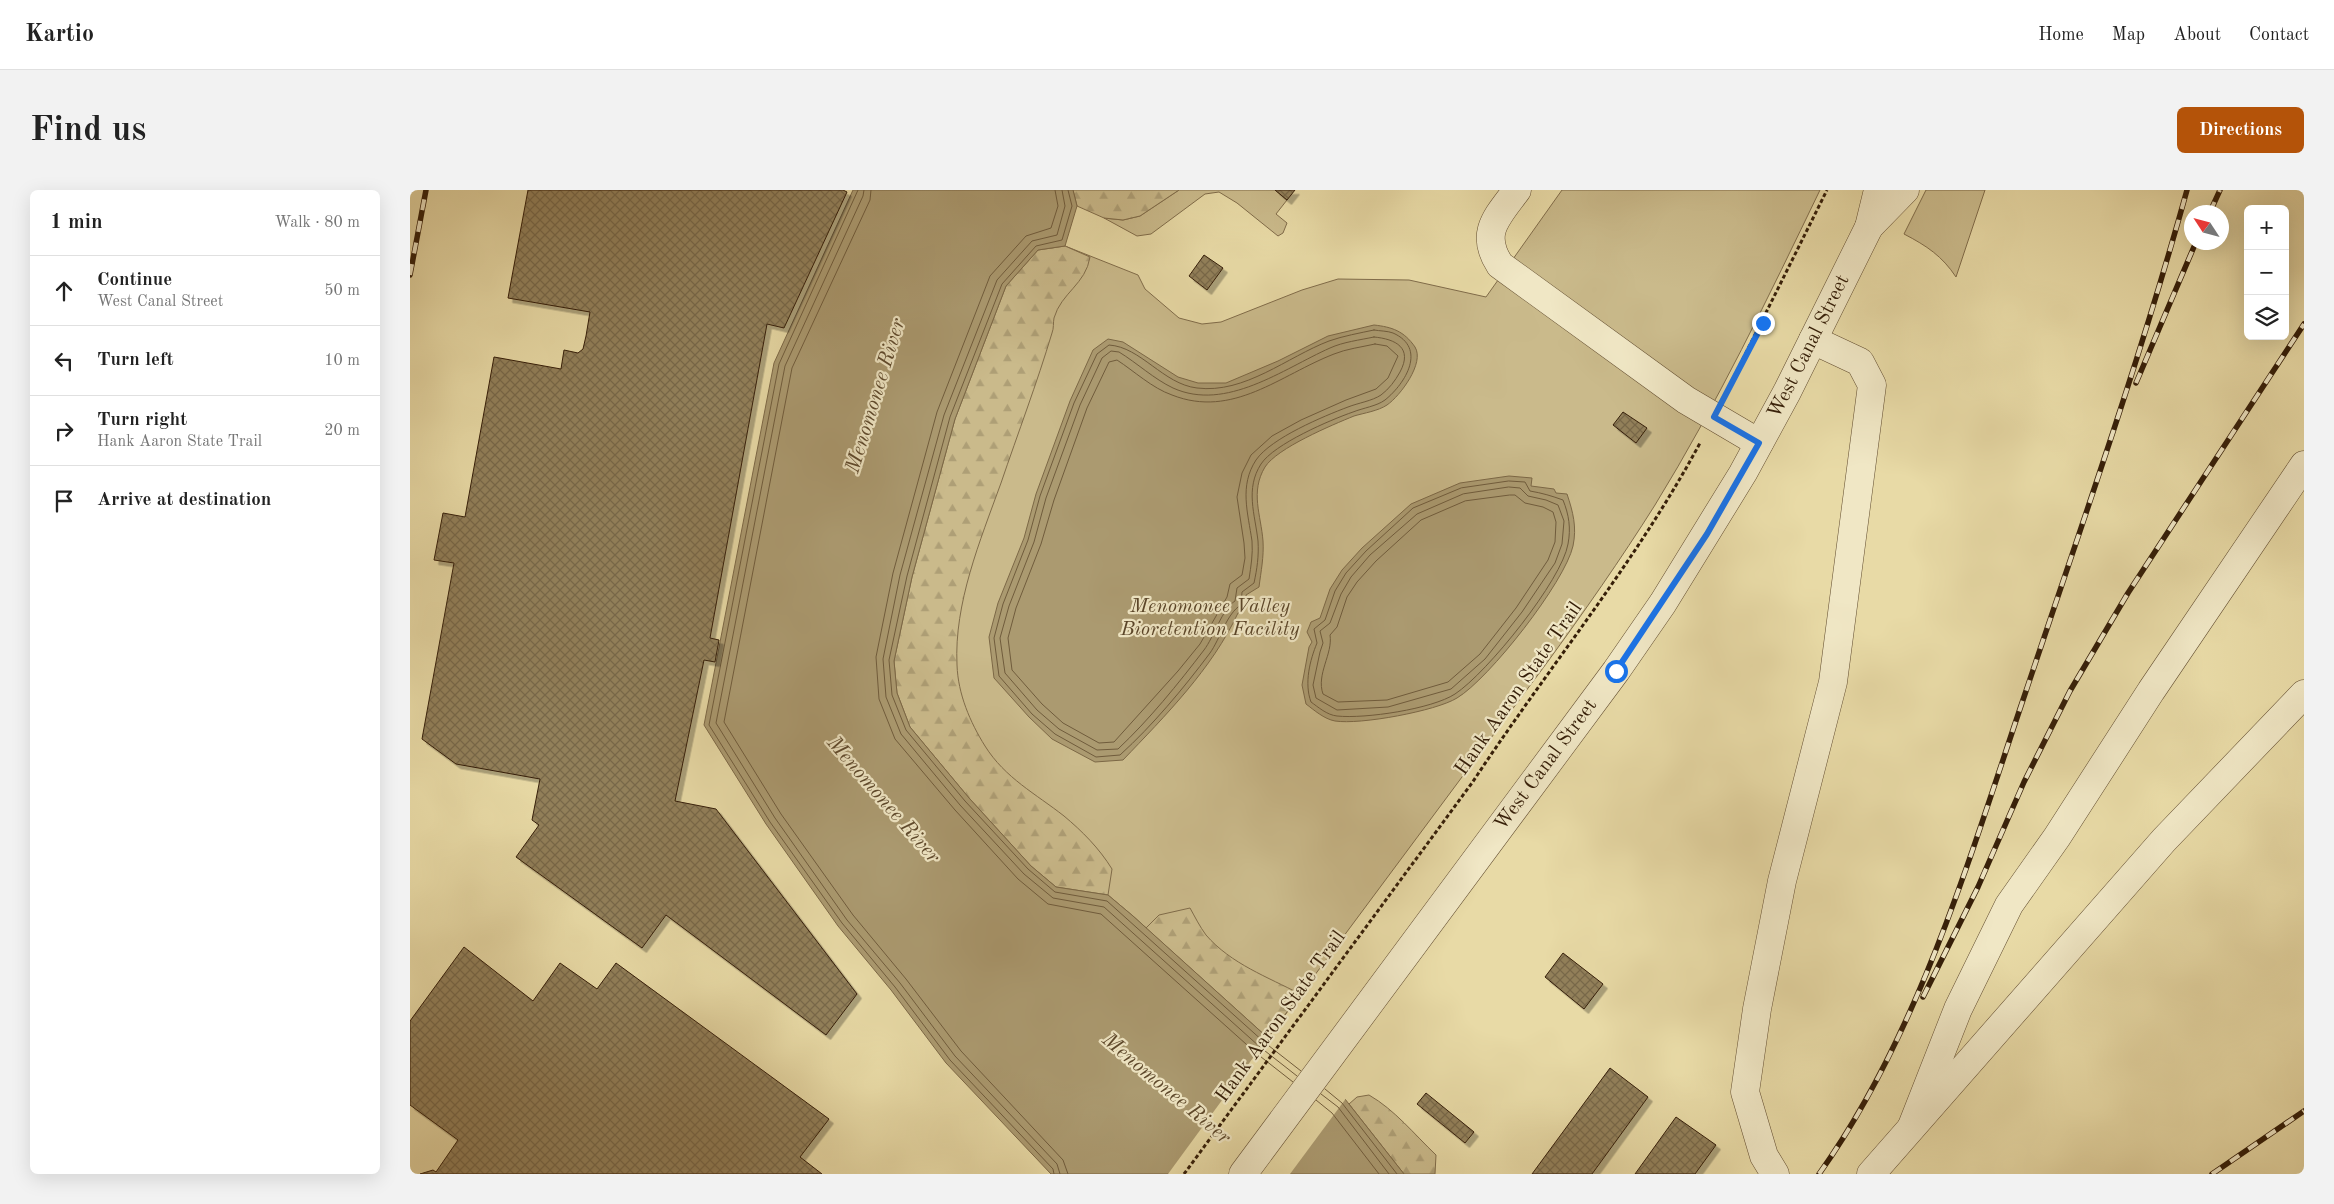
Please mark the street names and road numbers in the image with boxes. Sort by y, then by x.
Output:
street label: West Canal Street [1765,272,1853,422]
street label: Hank Aaron State Trail [1452,599,1586,779]
street label: West Canal Street [1491,696,1601,835]
street label: Hank Aaron State Trail [1212,928,1350,1106]

